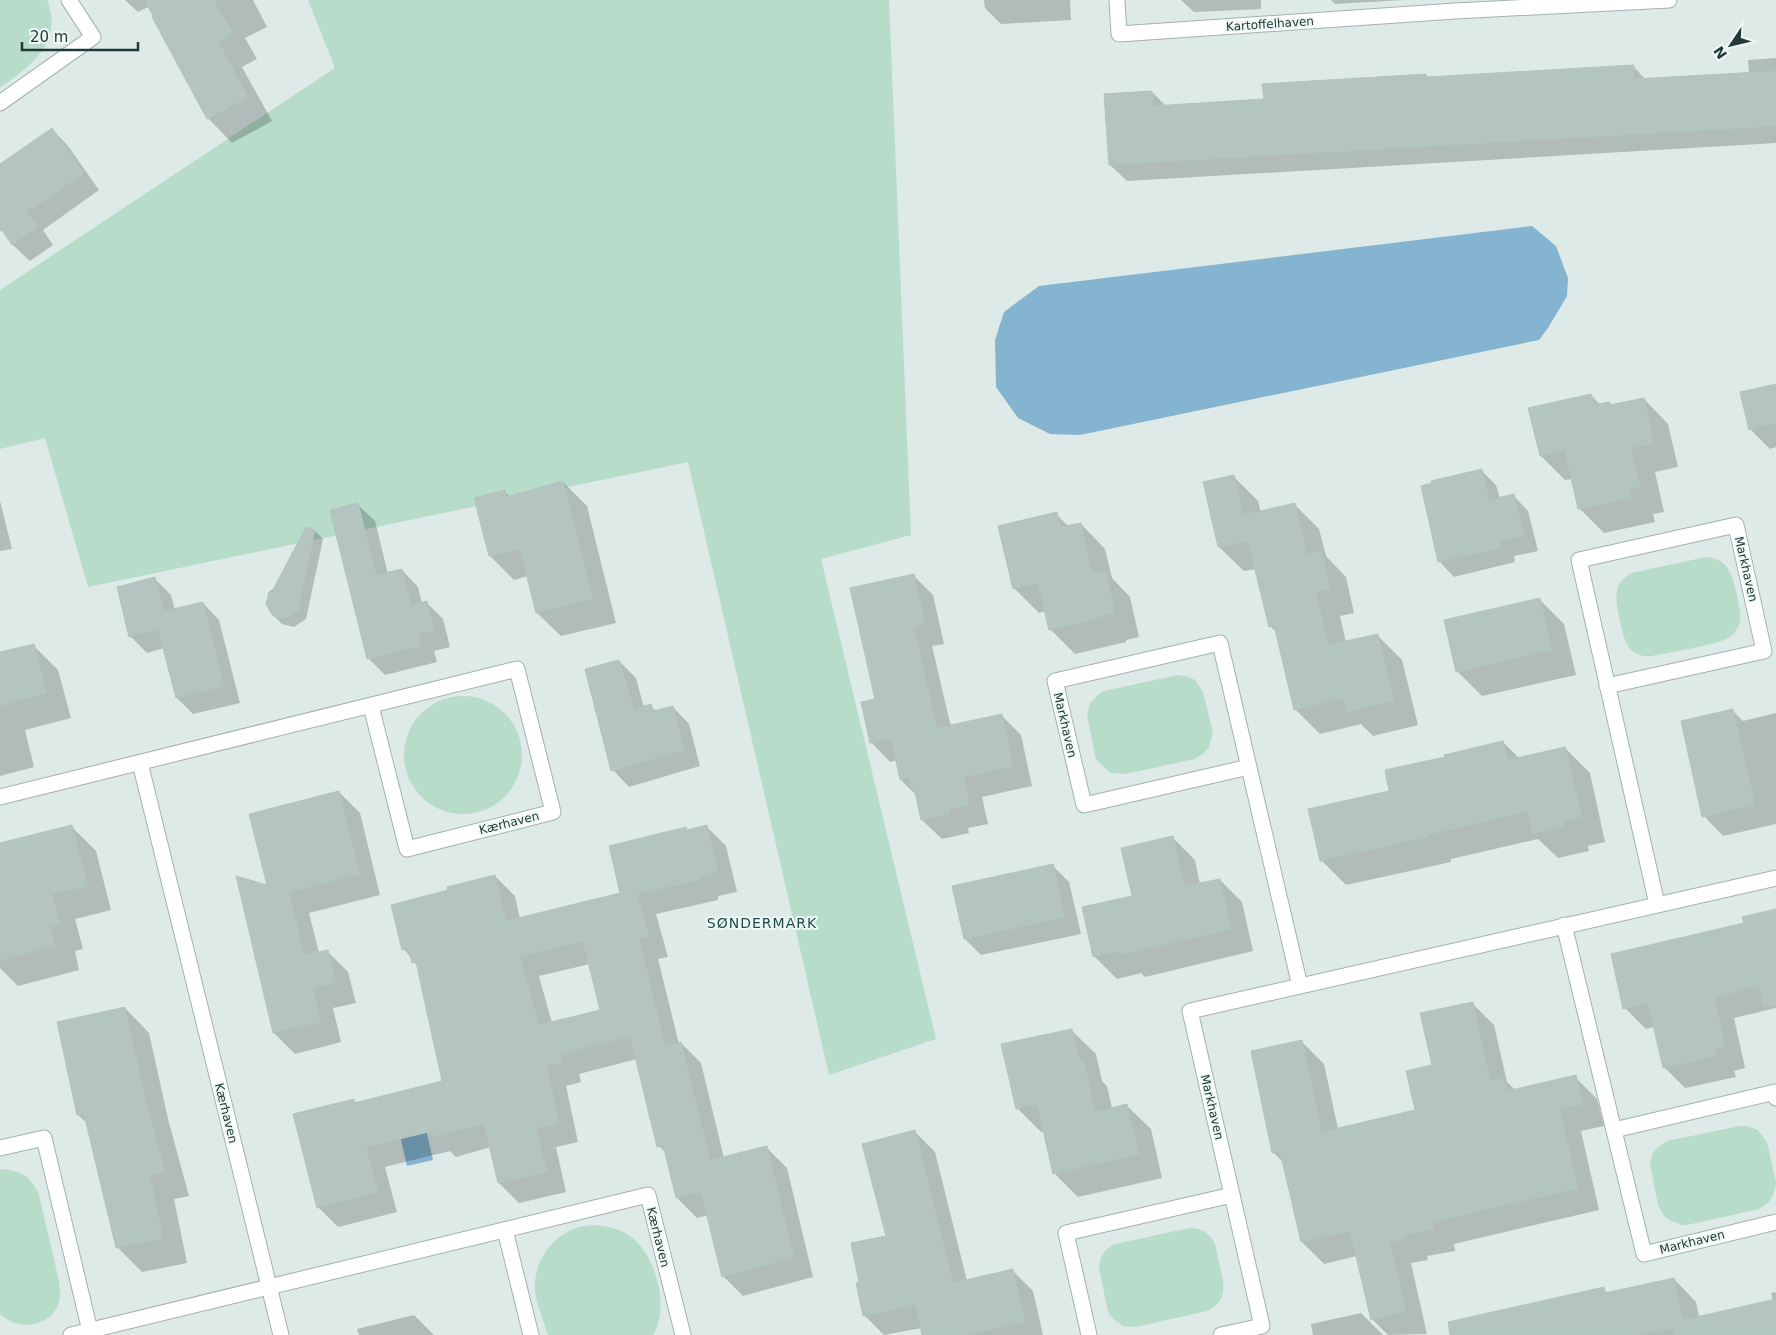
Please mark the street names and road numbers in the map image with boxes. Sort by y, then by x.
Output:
street label: Kartoffelhaven [1226,14,1314,34]
street label: Markhaven [1732,535,1760,603]
street label: Markhaven [1051,691,1079,759]
street label: Kærhaven [478,809,540,837]
street label: Markhaven [1198,1073,1226,1141]
street label: Kærhaven [212,1082,240,1144]
street label: Kærhaven [644,1206,672,1268]
street label: Markhaven [1658,1227,1726,1257]

